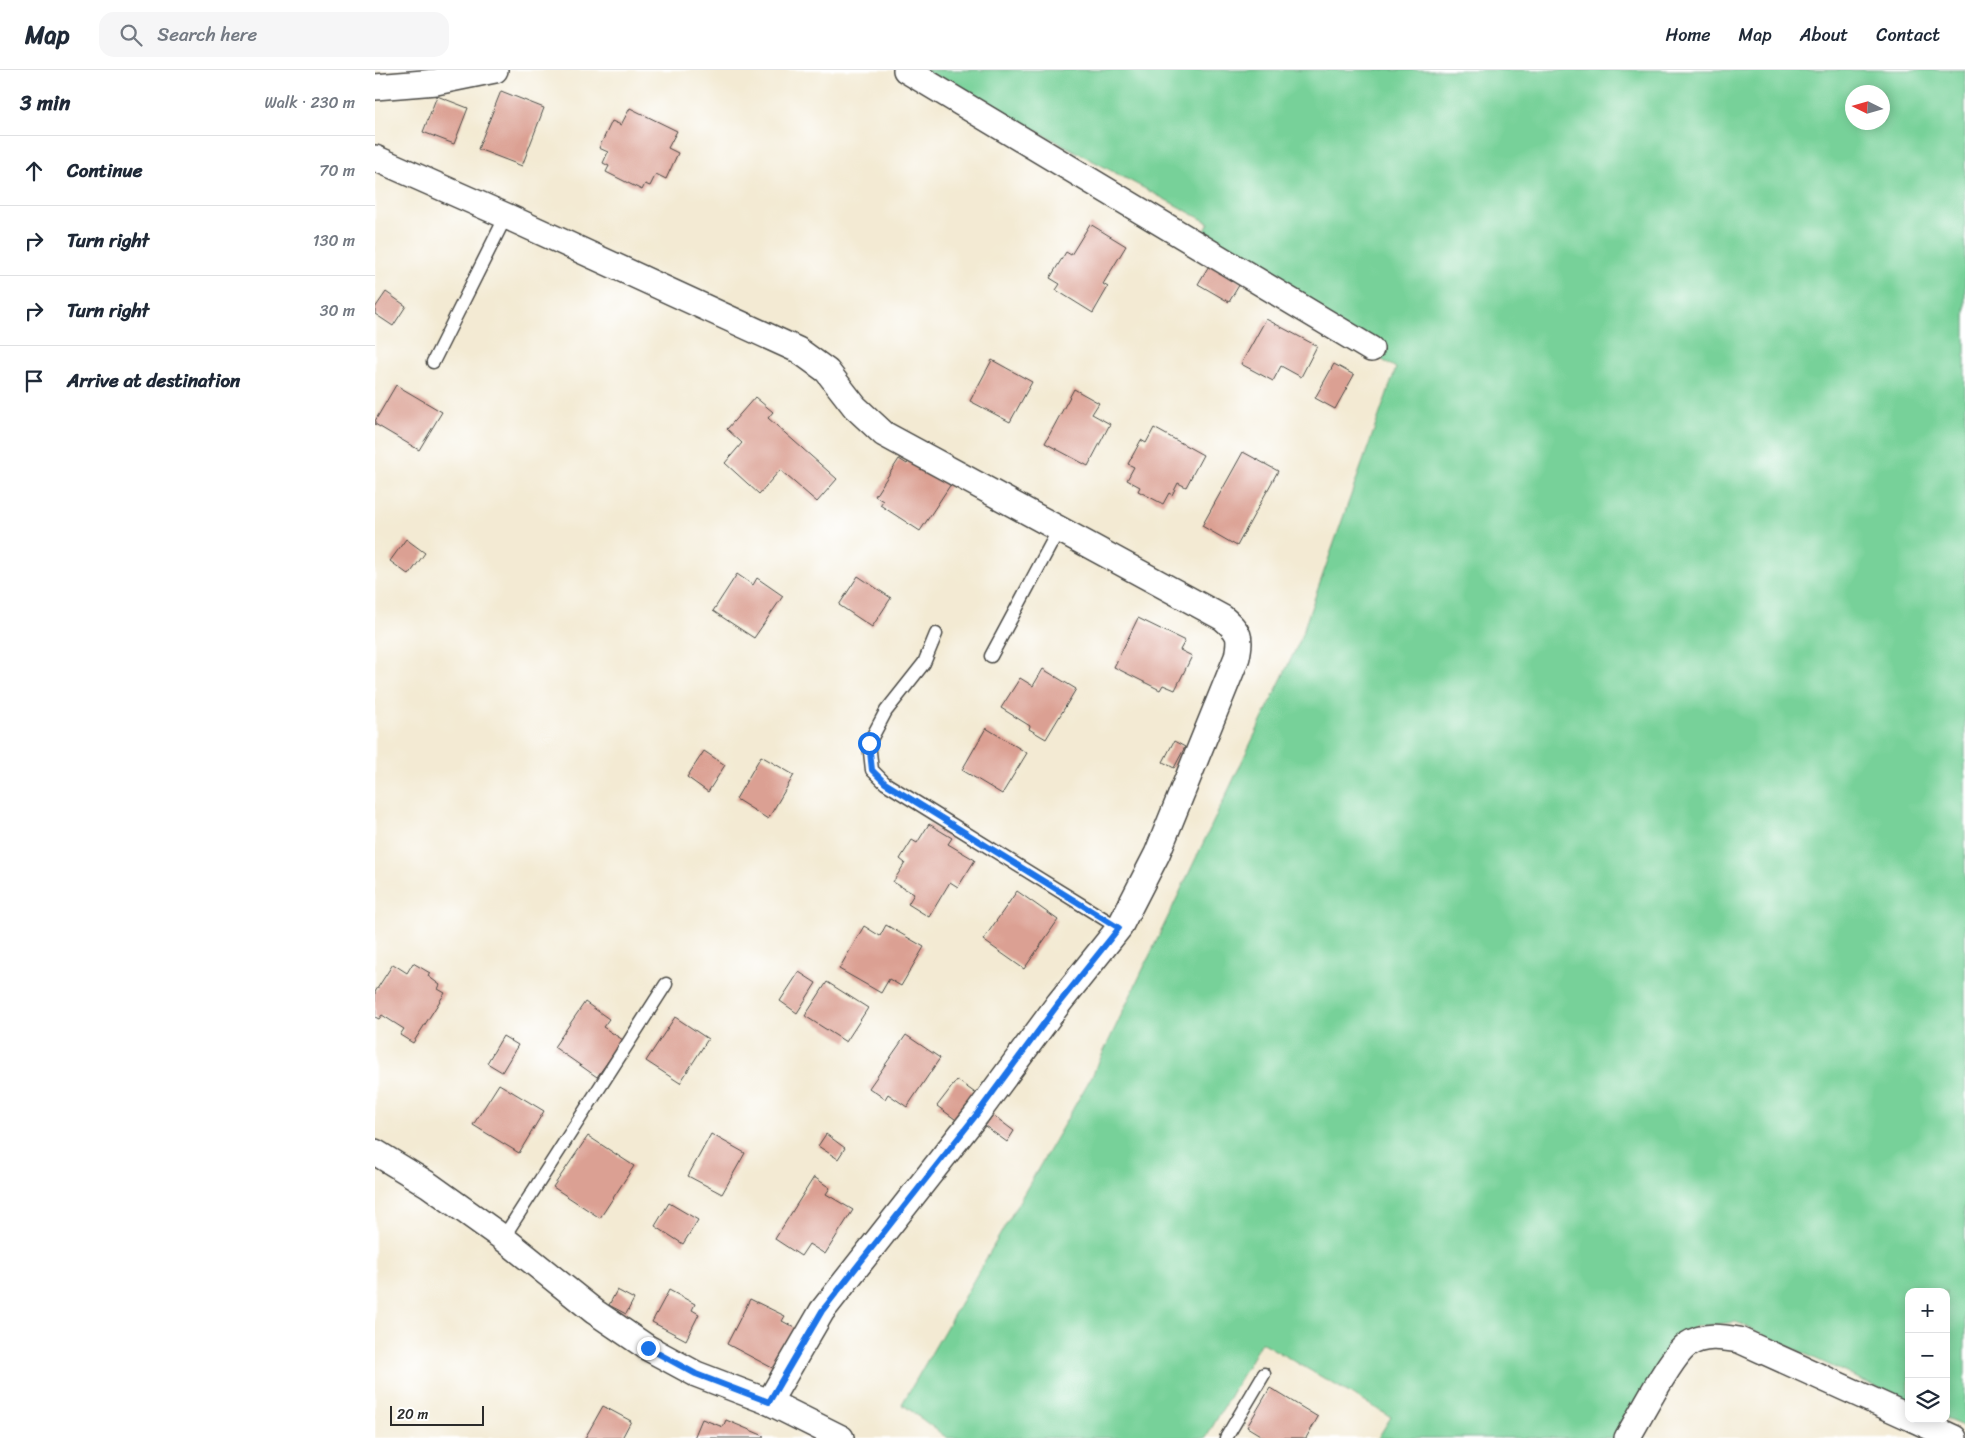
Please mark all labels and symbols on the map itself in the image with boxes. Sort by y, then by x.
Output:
north arrow [1845,85,1890,130]
route start [858,732,881,755]
route end [637,1337,660,1360]
scale bar [390,1403,484,1426]

